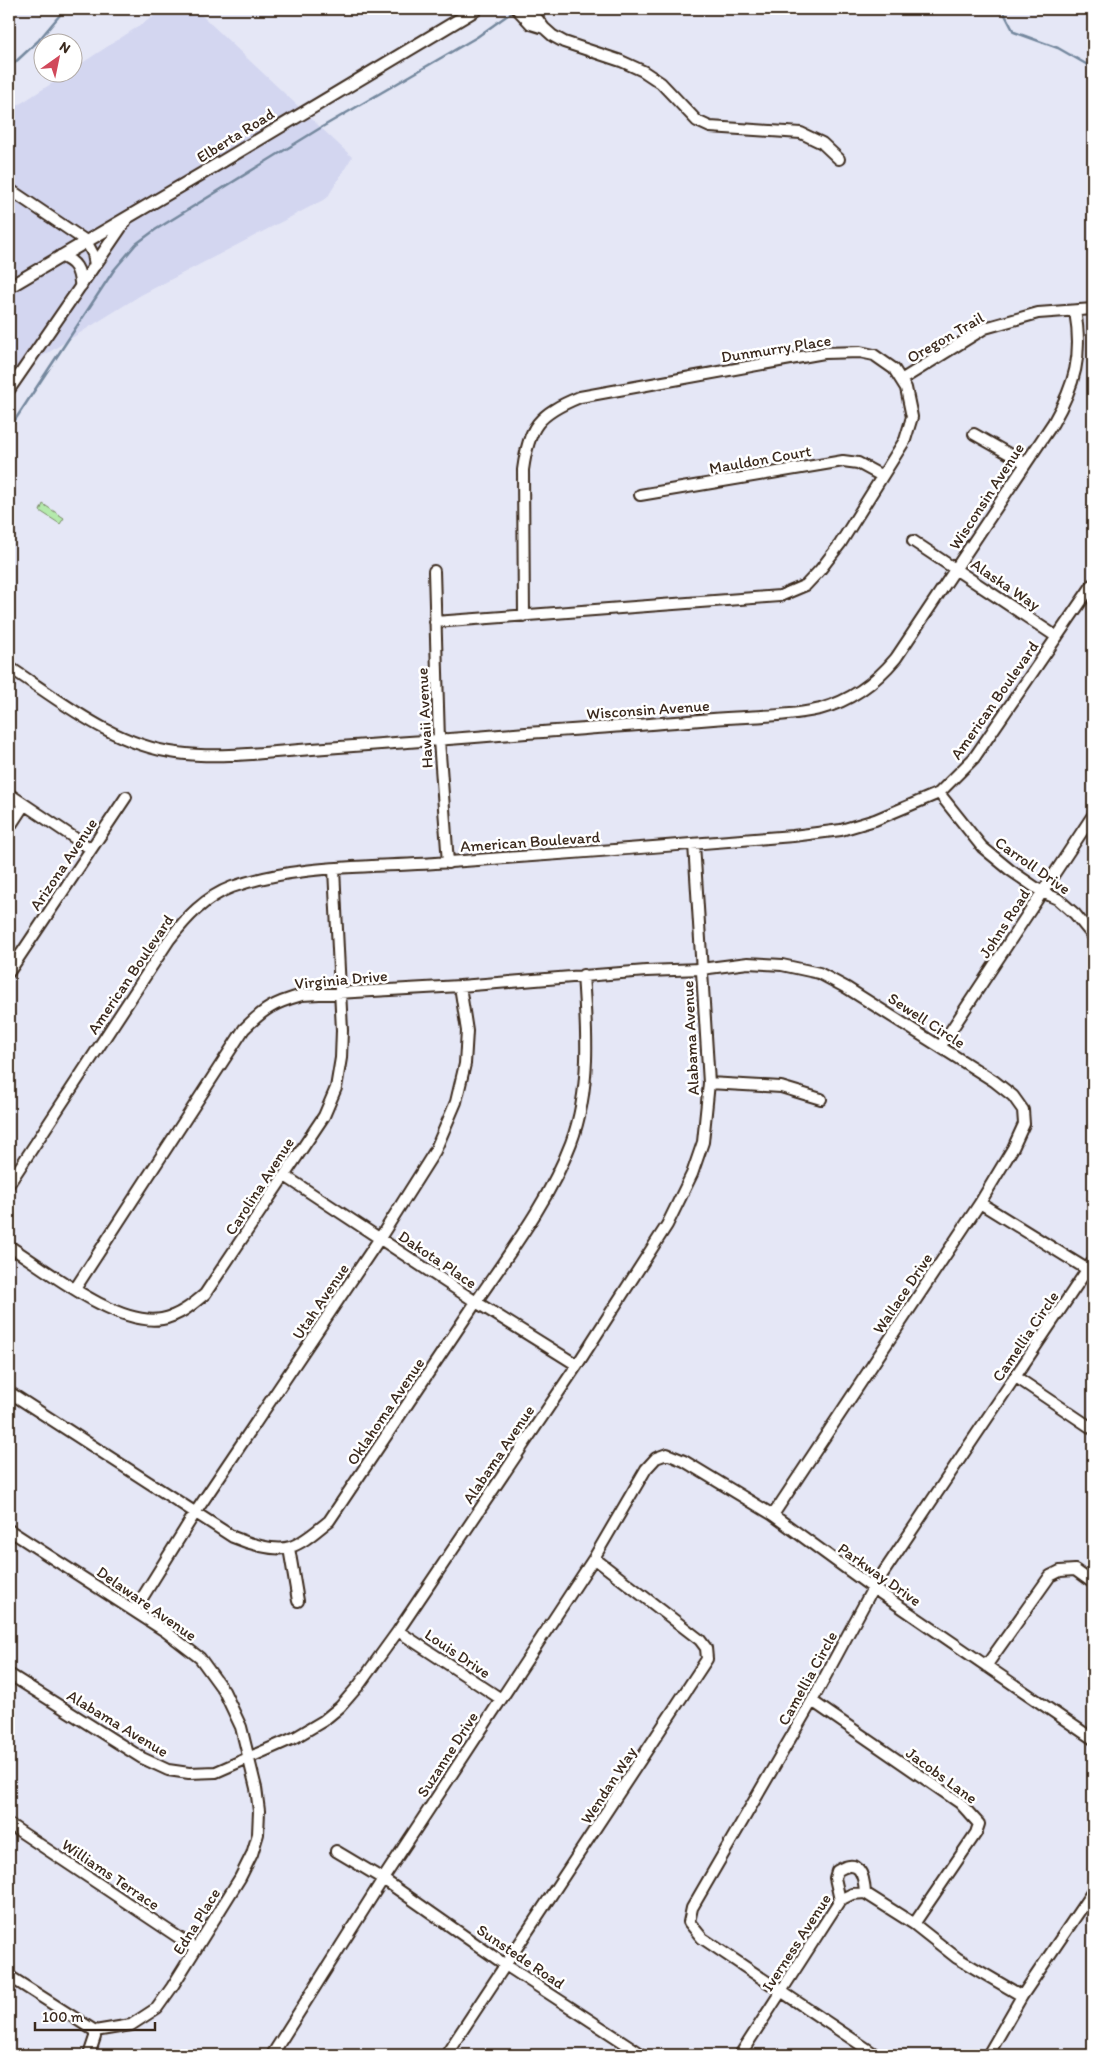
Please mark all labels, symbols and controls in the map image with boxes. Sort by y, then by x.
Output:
north arrow [32,32,82,82]
text: N [56,38,73,57]
street label: Elberta Road [193,104,278,167]
street label: Oregon Trail [903,308,987,367]
street label: Dunmurry Place [720,330,832,367]
street label: Wisconsin Avenue [945,439,1028,553]
street label: Mauldon Court [708,441,813,478]
street label: Alaska Way [967,554,1044,615]
street label: American Boulevard [946,637,1043,763]
street label: Hawaii Avenue [412,667,437,769]
street label: Wisconsin Avenue [586,696,711,723]
street label: Arizona Avenue [26,814,101,914]
street label: American Boulevard [460,827,601,856]
street label: Carroll Drive [991,833,1074,898]
street label: Johns Road [975,885,1034,962]
street label: American Boulevard [83,911,178,1038]
street label: Virginia Drive [294,966,389,993]
street label: Alabama Avenue [678,980,703,1096]
street label: Sewell Circle [885,989,969,1052]
street label: Carolina Avenue [221,1134,298,1239]
street label: Dakota Place [395,1226,480,1293]
street label: Wallace Drive [868,1249,936,1337]
street label: Utah Avenue [288,1260,353,1343]
street label: Camellia Circle [988,1287,1063,1385]
street label: Oklahoma Avenue [342,1354,429,1469]
street label: Alabama Avenue [458,1401,539,1507]
street label: Parkway Drive [835,1539,925,1610]
street label: Delaware Avenue [93,1562,200,1645]
street label: Louis Drive [421,1625,494,1682]
street label: Camellia Circle [774,1627,841,1729]
street label: Alabama Avenue [64,1686,172,1761]
street label: Suzanne Drive [413,1708,482,1801]
street label: Wendan Way [576,1743,641,1828]
street label: Jacobs Lane [902,1743,981,1808]
street label: Williams Terrace [58,1835,163,1914]
street label: Edna Place [169,1884,224,1958]
street label: Iverness Avenue [758,1890,835,1995]
street label: Sunstede Road [473,1920,569,1993]
scale bar [35,1999,155,2031]
text: 100 m [42,2008,84,2026]

